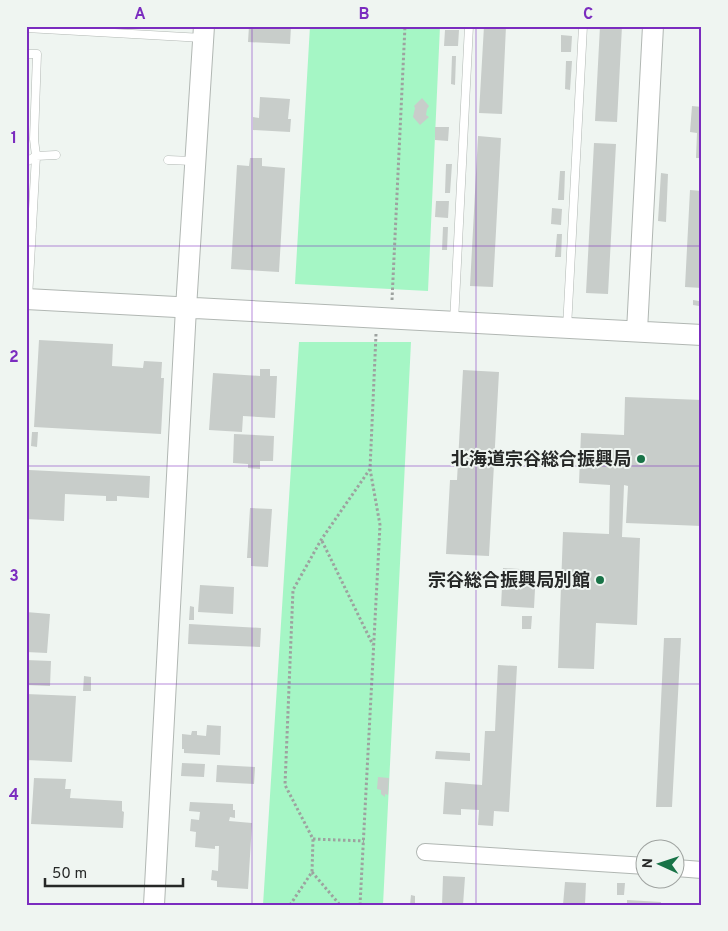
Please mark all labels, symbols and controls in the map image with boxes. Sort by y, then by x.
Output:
text: A [134,5,146,25]
text: B [358,5,370,25]
text: C [583,5,593,25]
text: 1 [11,129,17,149]
text: 2 [9,348,19,368]
place label: 北海道宗谷総合振興局 [451,449,631,472]
marker: 北海道宗谷総合振興局 [635,453,647,465]
text: 3 [9,567,19,587]
place label: 宗谷総合振興局別館 [428,570,590,593]
marker: 宗谷総合振興局別館 [594,574,606,586]
text: 4 [9,786,19,806]
north arrow [636,838,686,888]
scale bar [45,856,182,888]
text: N [640,858,657,869]
text: 50 m [52,865,87,884]

